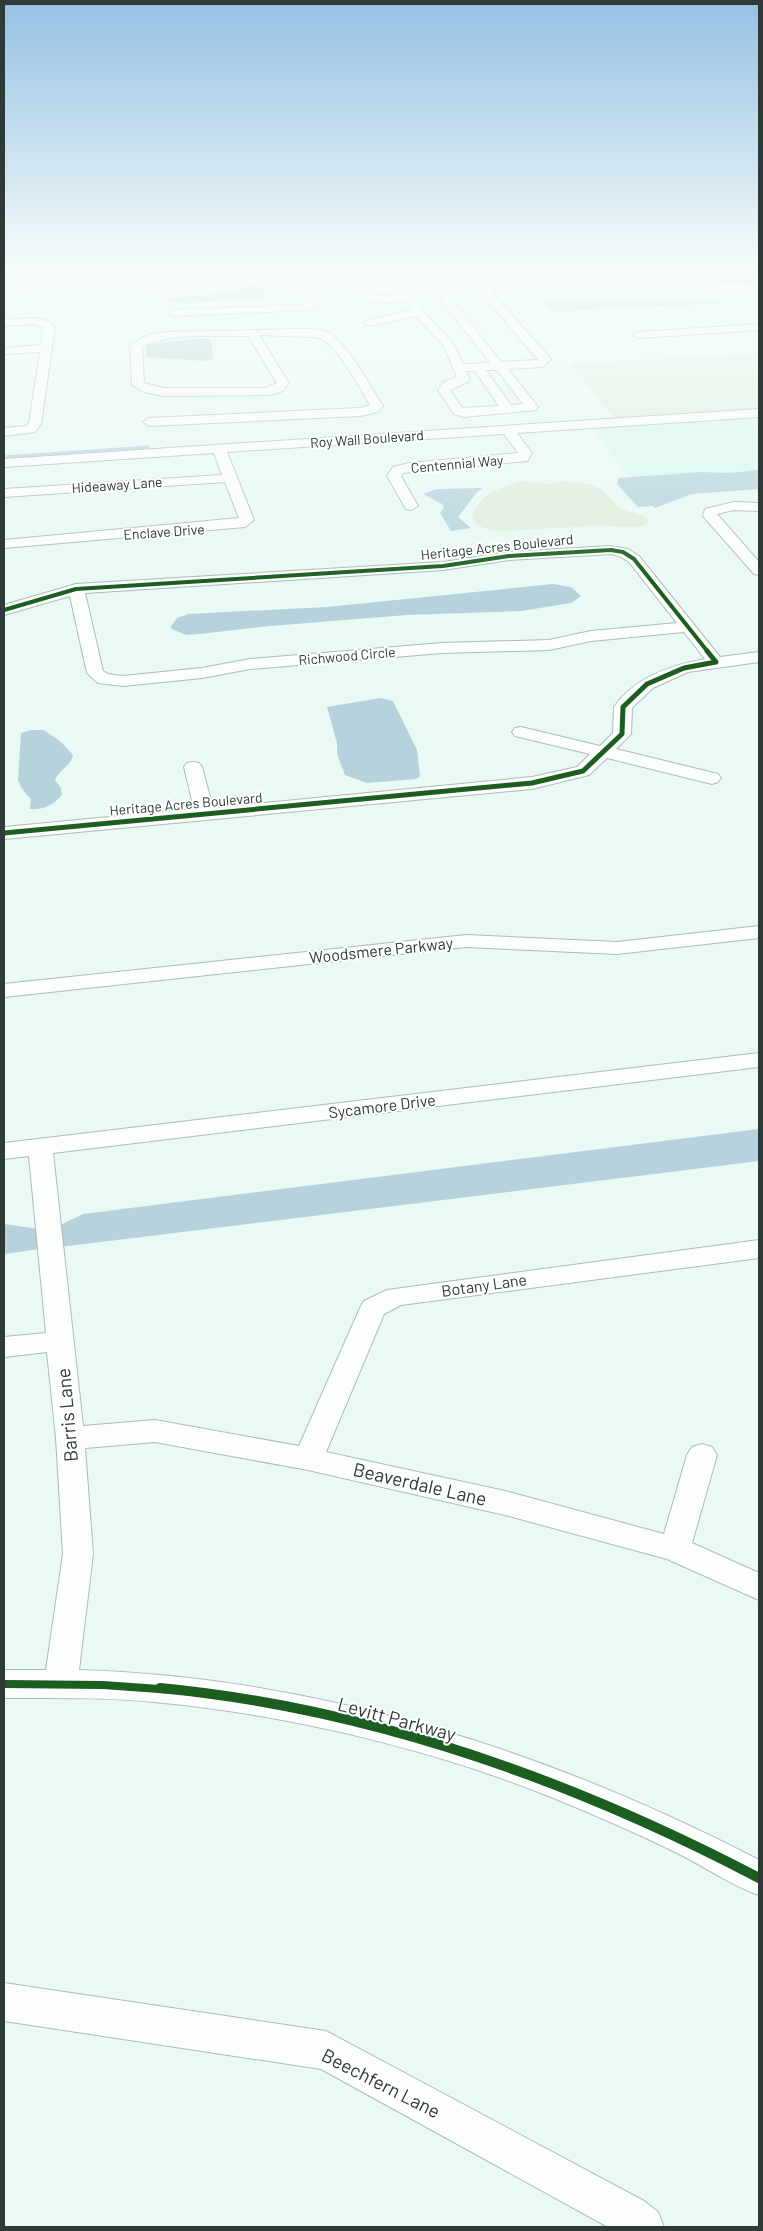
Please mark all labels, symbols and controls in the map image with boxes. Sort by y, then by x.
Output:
street label: Roy Wall Boulevard [310,426,424,451]
street label: Centennial Way [410,451,504,476]
street label: Hideaway Lane [71,473,163,496]
street label: Enclave Drive [123,520,205,543]
street label: Heritage Acres Boulevard [420,530,574,563]
street label: Richwood Circle [298,643,396,668]
street label: Heritage Acres Boulevard [109,788,263,819]
street label: Woodsmere Parkway [308,932,454,967]
street label: Sycamore Drive [327,1089,437,1122]
street label: Botany Lane [440,1269,528,1300]
street label: Barris Lane [51,1367,82,1463]
street label: Beaverdale Lane [351,1457,489,1510]
street label: Levitt Parkway [336,1692,459,1745]
street label: Beechfern Lane [318,2043,444,2122]

